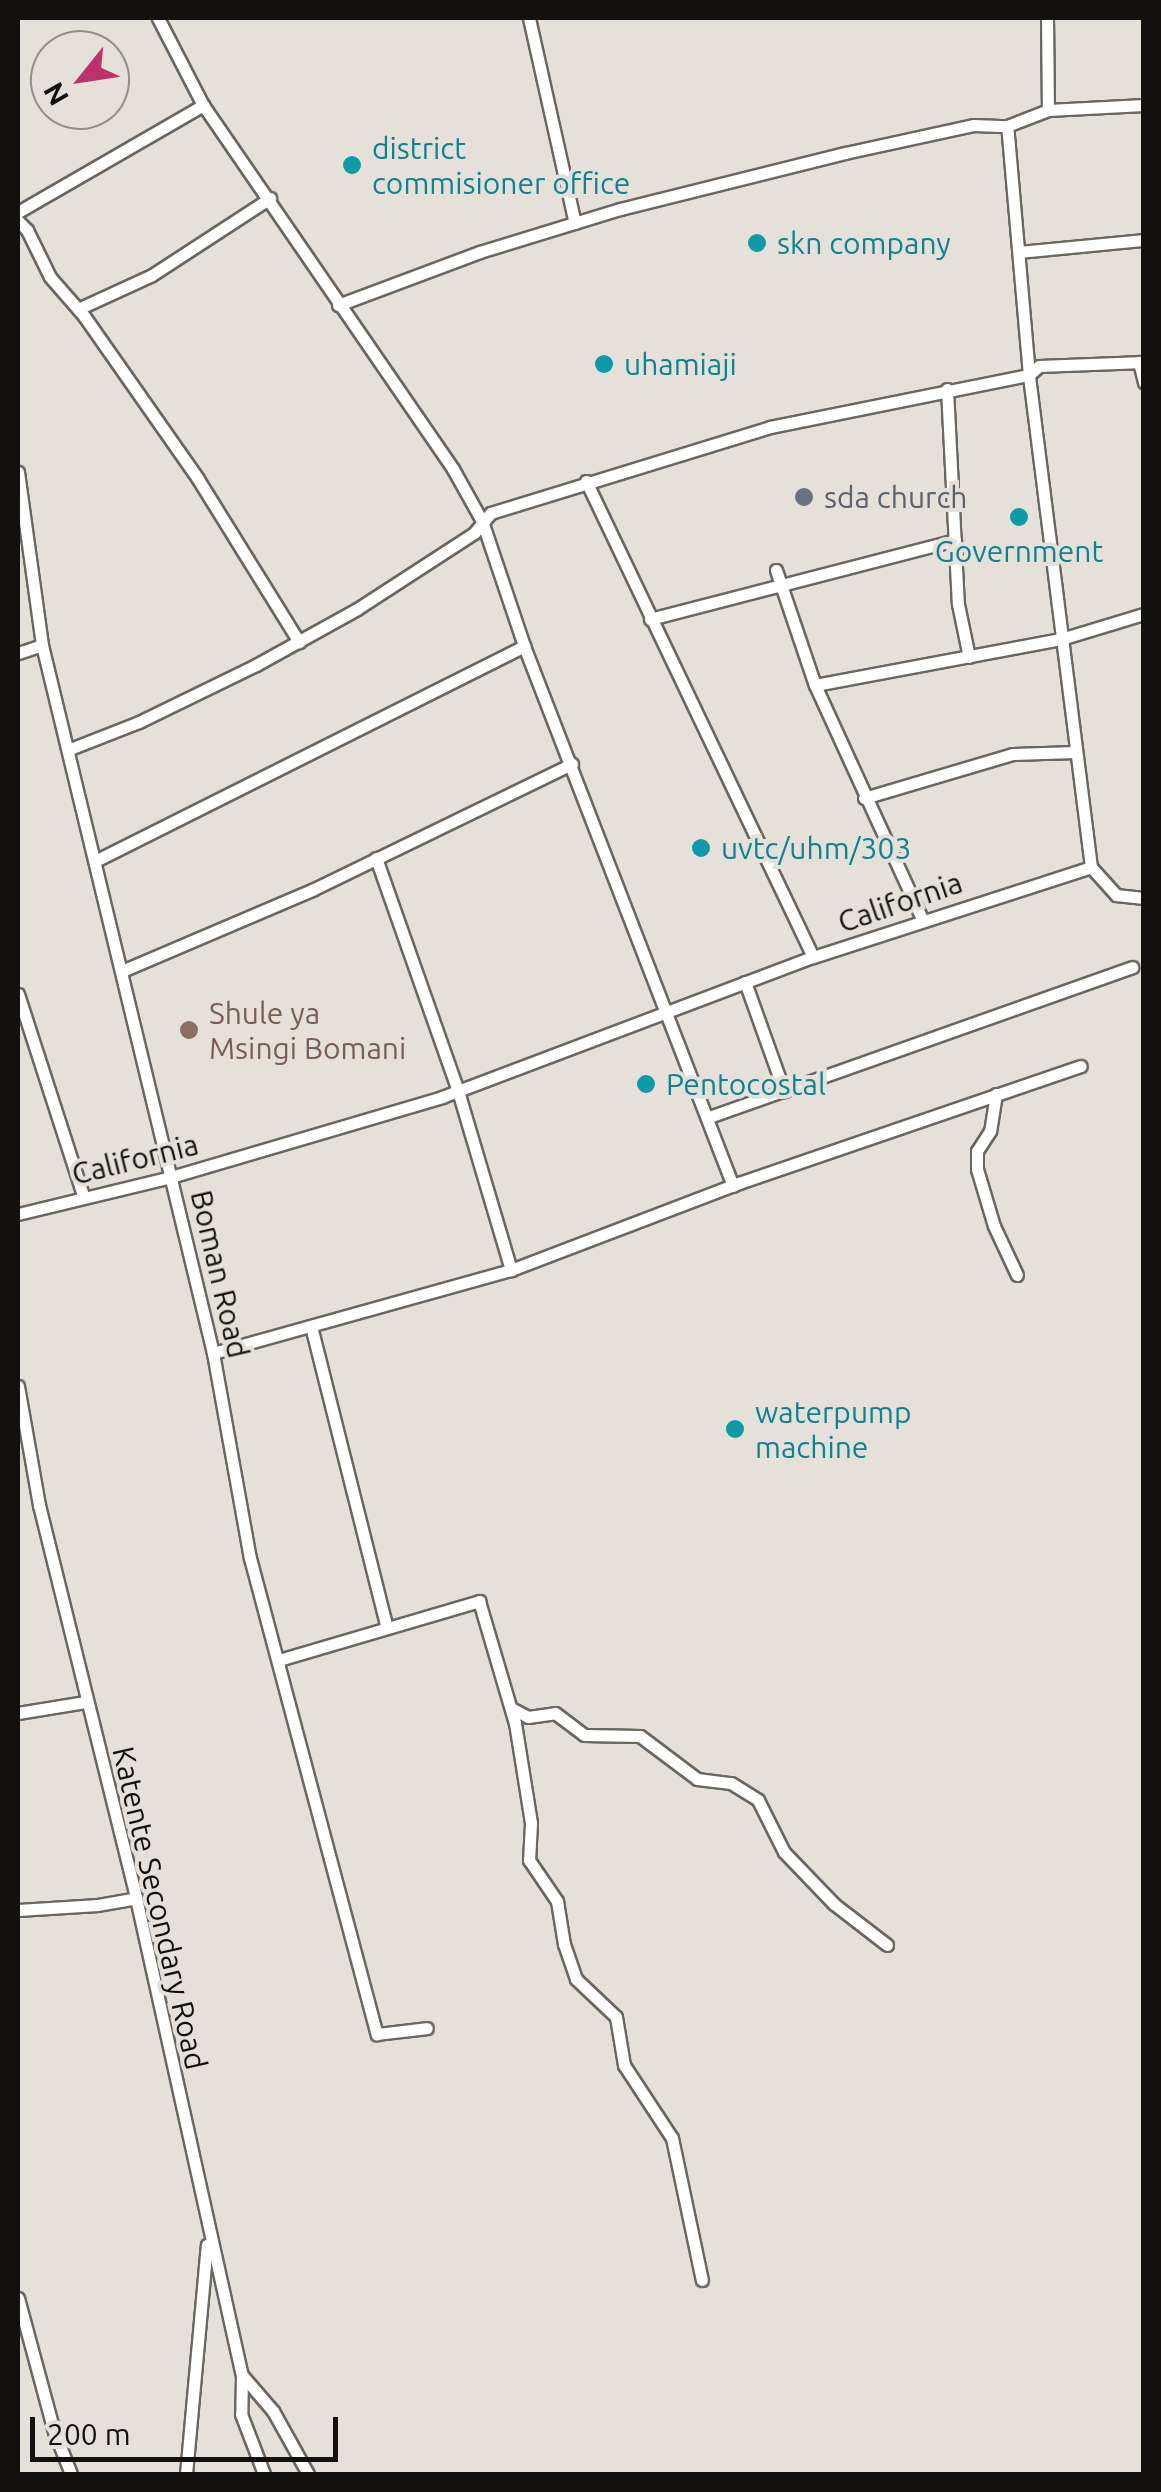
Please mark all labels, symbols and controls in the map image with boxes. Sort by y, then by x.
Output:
north arrow [30,30,130,130]
text: N [37,77,74,111]
place label: district commisioner office [372,130,630,200]
marker: district commisioner office [341,154,363,176]
place label: skn company [777,225,951,261]
marker: skn company [746,232,768,254]
place label: uhamiaji [624,346,737,382]
marker: uhamiaji [593,353,615,375]
place label: sda church [824,479,967,515]
marker: sda church [793,486,815,508]
marker: Government [1008,506,1030,528]
place label: Government [935,533,1103,569]
place label: uvtc/uhm/303 [721,830,911,866]
marker: uvtc/uhm/303 [690,837,712,859]
street label: California [833,864,967,940]
place label: Shule ya Msingi Bomani [209,995,406,1066]
marker: Shule ya Msingi Bomani [178,1019,200,1041]
place label: Pentocostal [666,1066,826,1102]
marker: Pentocostal [635,1073,657,1095]
street label: California [68,1126,202,1192]
street label: Boman Road [183,1187,257,1361]
place label: waterpump machine [755,1394,911,1464]
marker: waterpump machine [724,1418,746,1440]
street label: Katente Secondary Road [105,1743,215,2073]
scale bar [35,2397,342,2459]
text: 200 m [47,2417,131,2451]

